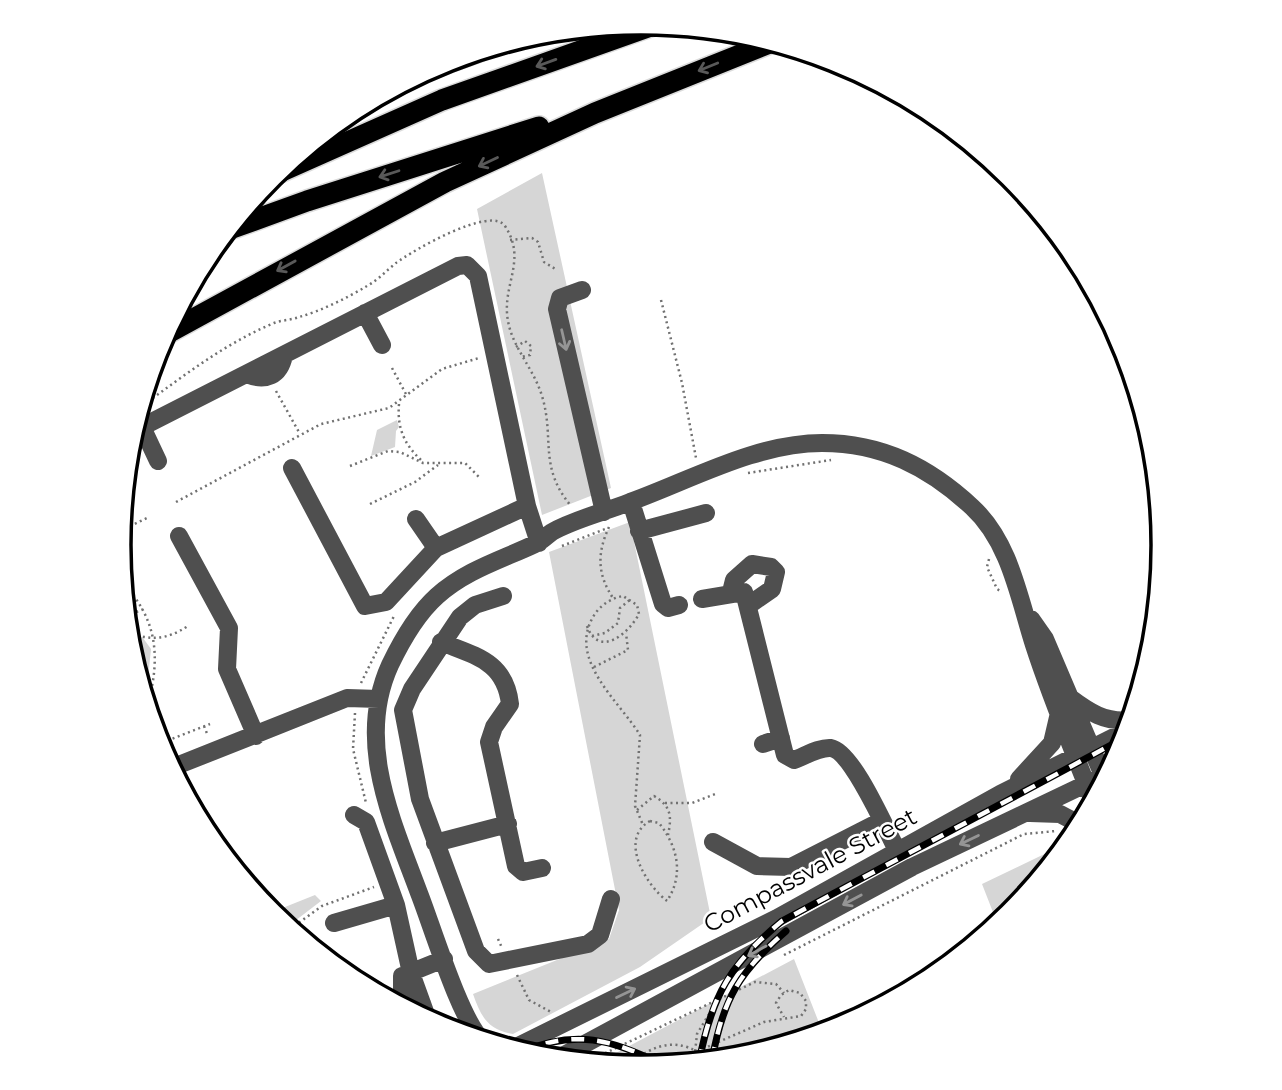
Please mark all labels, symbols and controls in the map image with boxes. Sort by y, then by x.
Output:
one-way arrow [535,58,557,71]
one-way arrow [698,61,720,74]
one-way arrow [478,156,499,169]
one-way arrow [378,169,400,182]
one-way arrow [277,259,297,273]
one-way arrow [558,328,571,351]
street label: Compassvale Street [699,801,922,938]
one-way arrow [959,834,980,847]
one-way arrow [842,893,863,907]
one-way arrow [747,944,767,958]
one-way arrow [615,985,636,999]

